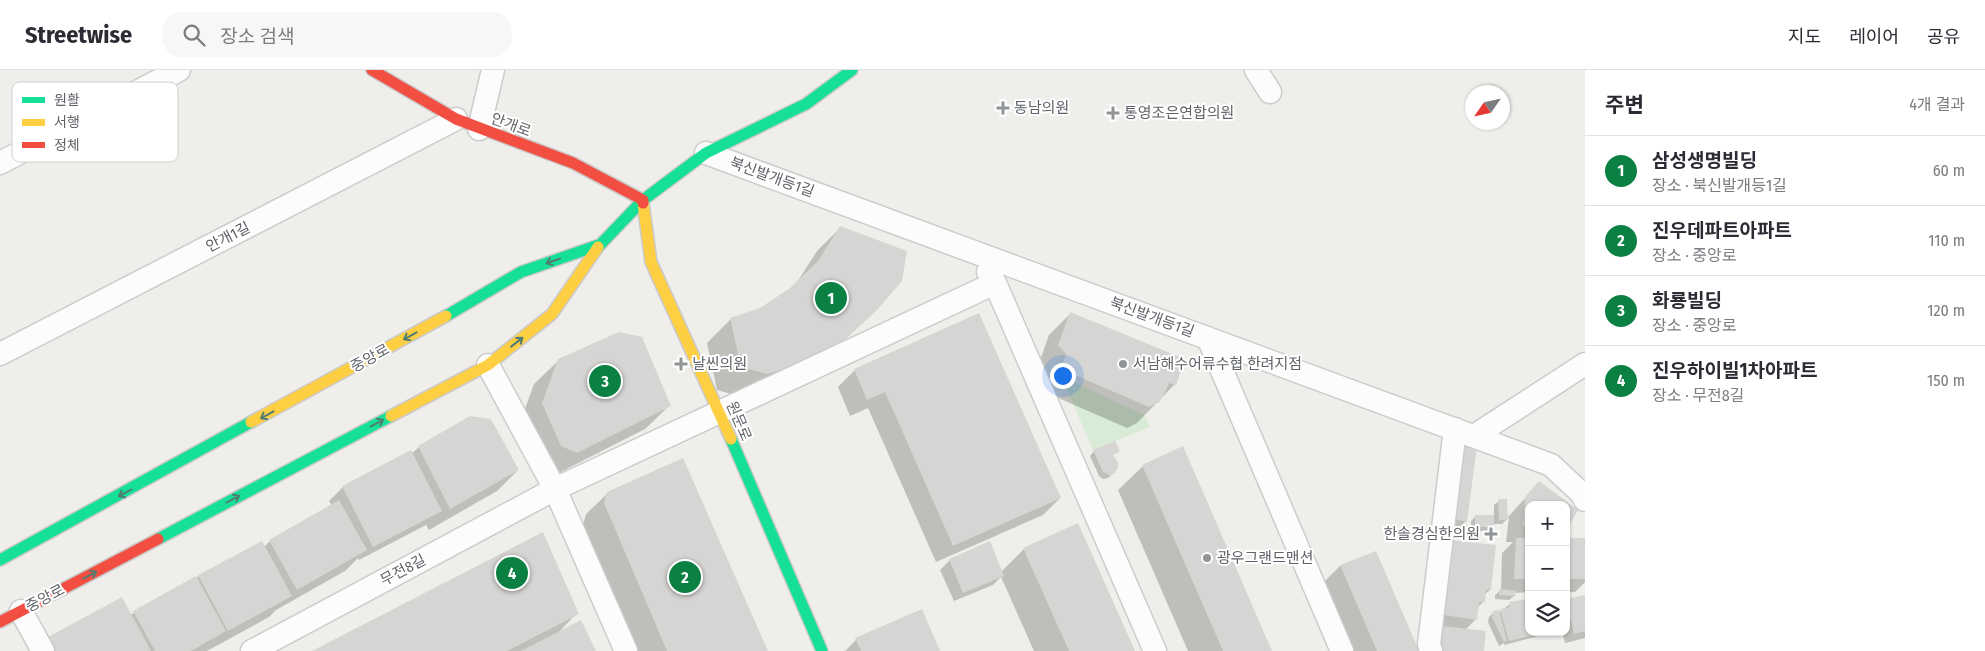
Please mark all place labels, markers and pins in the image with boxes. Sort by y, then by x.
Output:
place label: 동남의원 [1014,99,1069,117]
marker: 동남의원 [996,101,1010,115]
place label: 통영조은연합의원 [1124,104,1234,122]
marker: 통영조은연합의원 [1106,106,1120,120]
pin: 1 [815,279,847,317]
place label: 날씬의원 [692,355,747,373]
place label: 서남해수어류수협 한려지점 [1133,355,1302,373]
marker: 날씬의원 [674,357,688,371]
marker: 서남해수어류수협 한려지점 [1117,358,1129,370]
pin: 3 [589,362,621,400]
place label: 한솔경심한의원 [1383,525,1480,543]
marker: 한솔경심한의원 [1484,527,1498,541]
place label: 광우그랜드맨션 [1217,549,1314,567]
marker: 광우그랜드맨션 [1201,552,1213,564]
pin: 4 [496,554,528,592]
pin: 2 [669,558,701,596]

